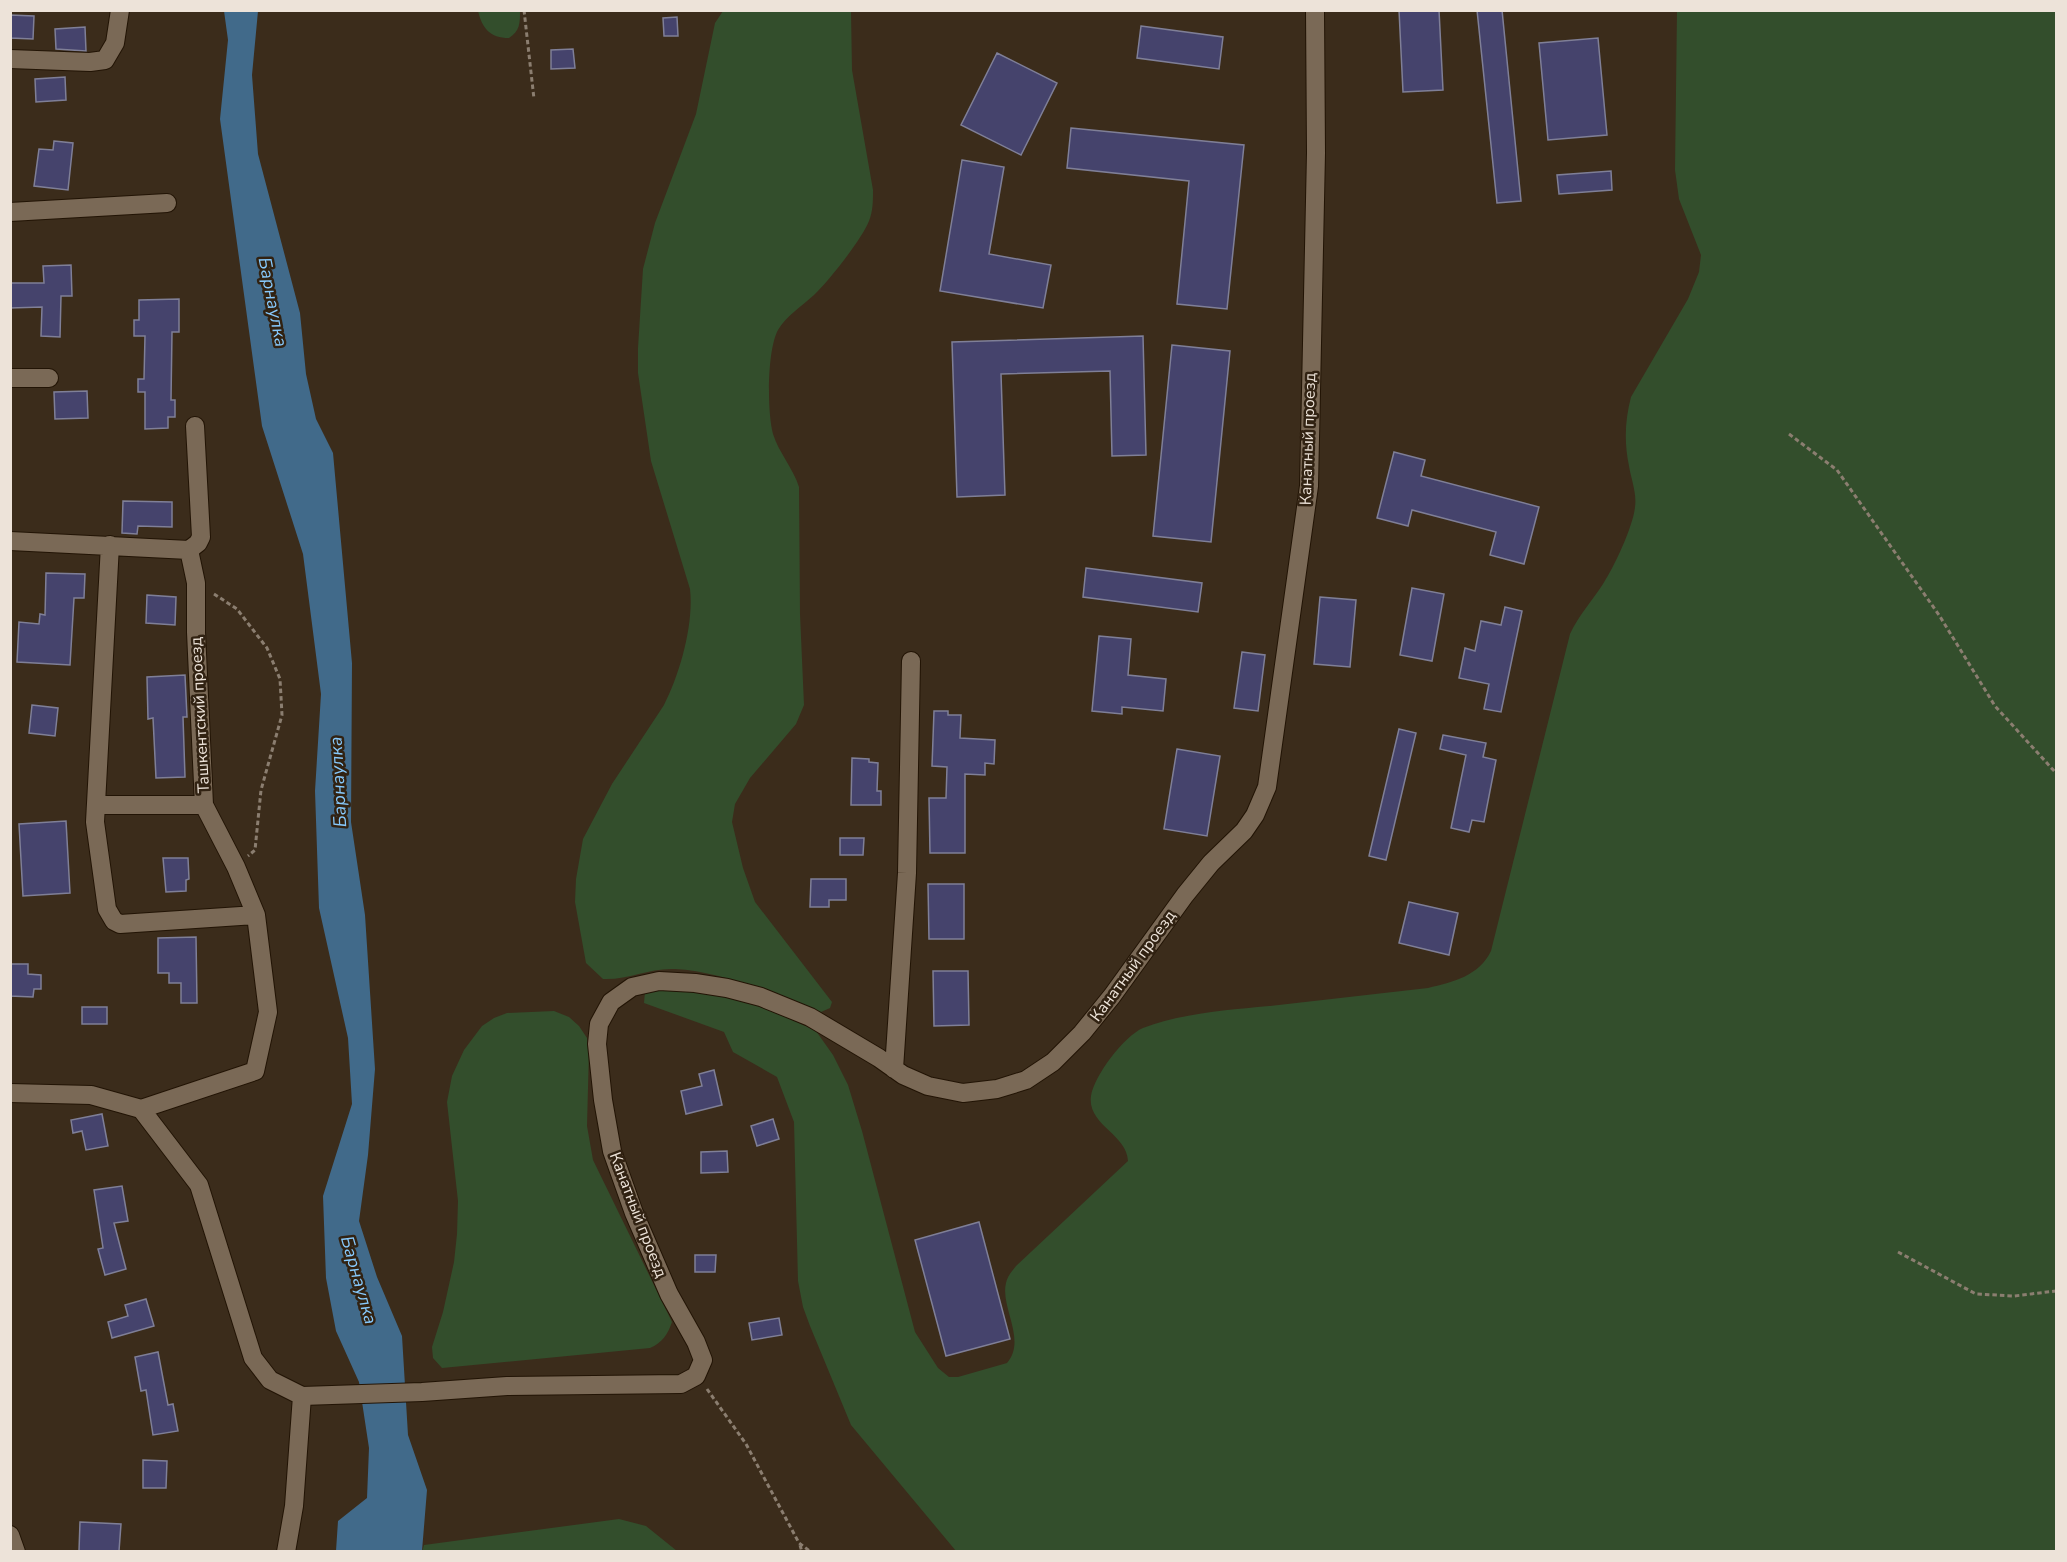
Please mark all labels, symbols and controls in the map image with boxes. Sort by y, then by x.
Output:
water label: Барнаулка [253,255,293,349]
street label: Канатный проезд [1295,372,1321,506]
street label: Ташкентский проезд [185,636,215,794]
water label: Барнаулка [324,736,352,828]
street label: Канатный проезд [1085,905,1181,1026]
street label: Канатный проезд [604,1149,672,1281]
water label: Барнаулка [335,1233,383,1327]

